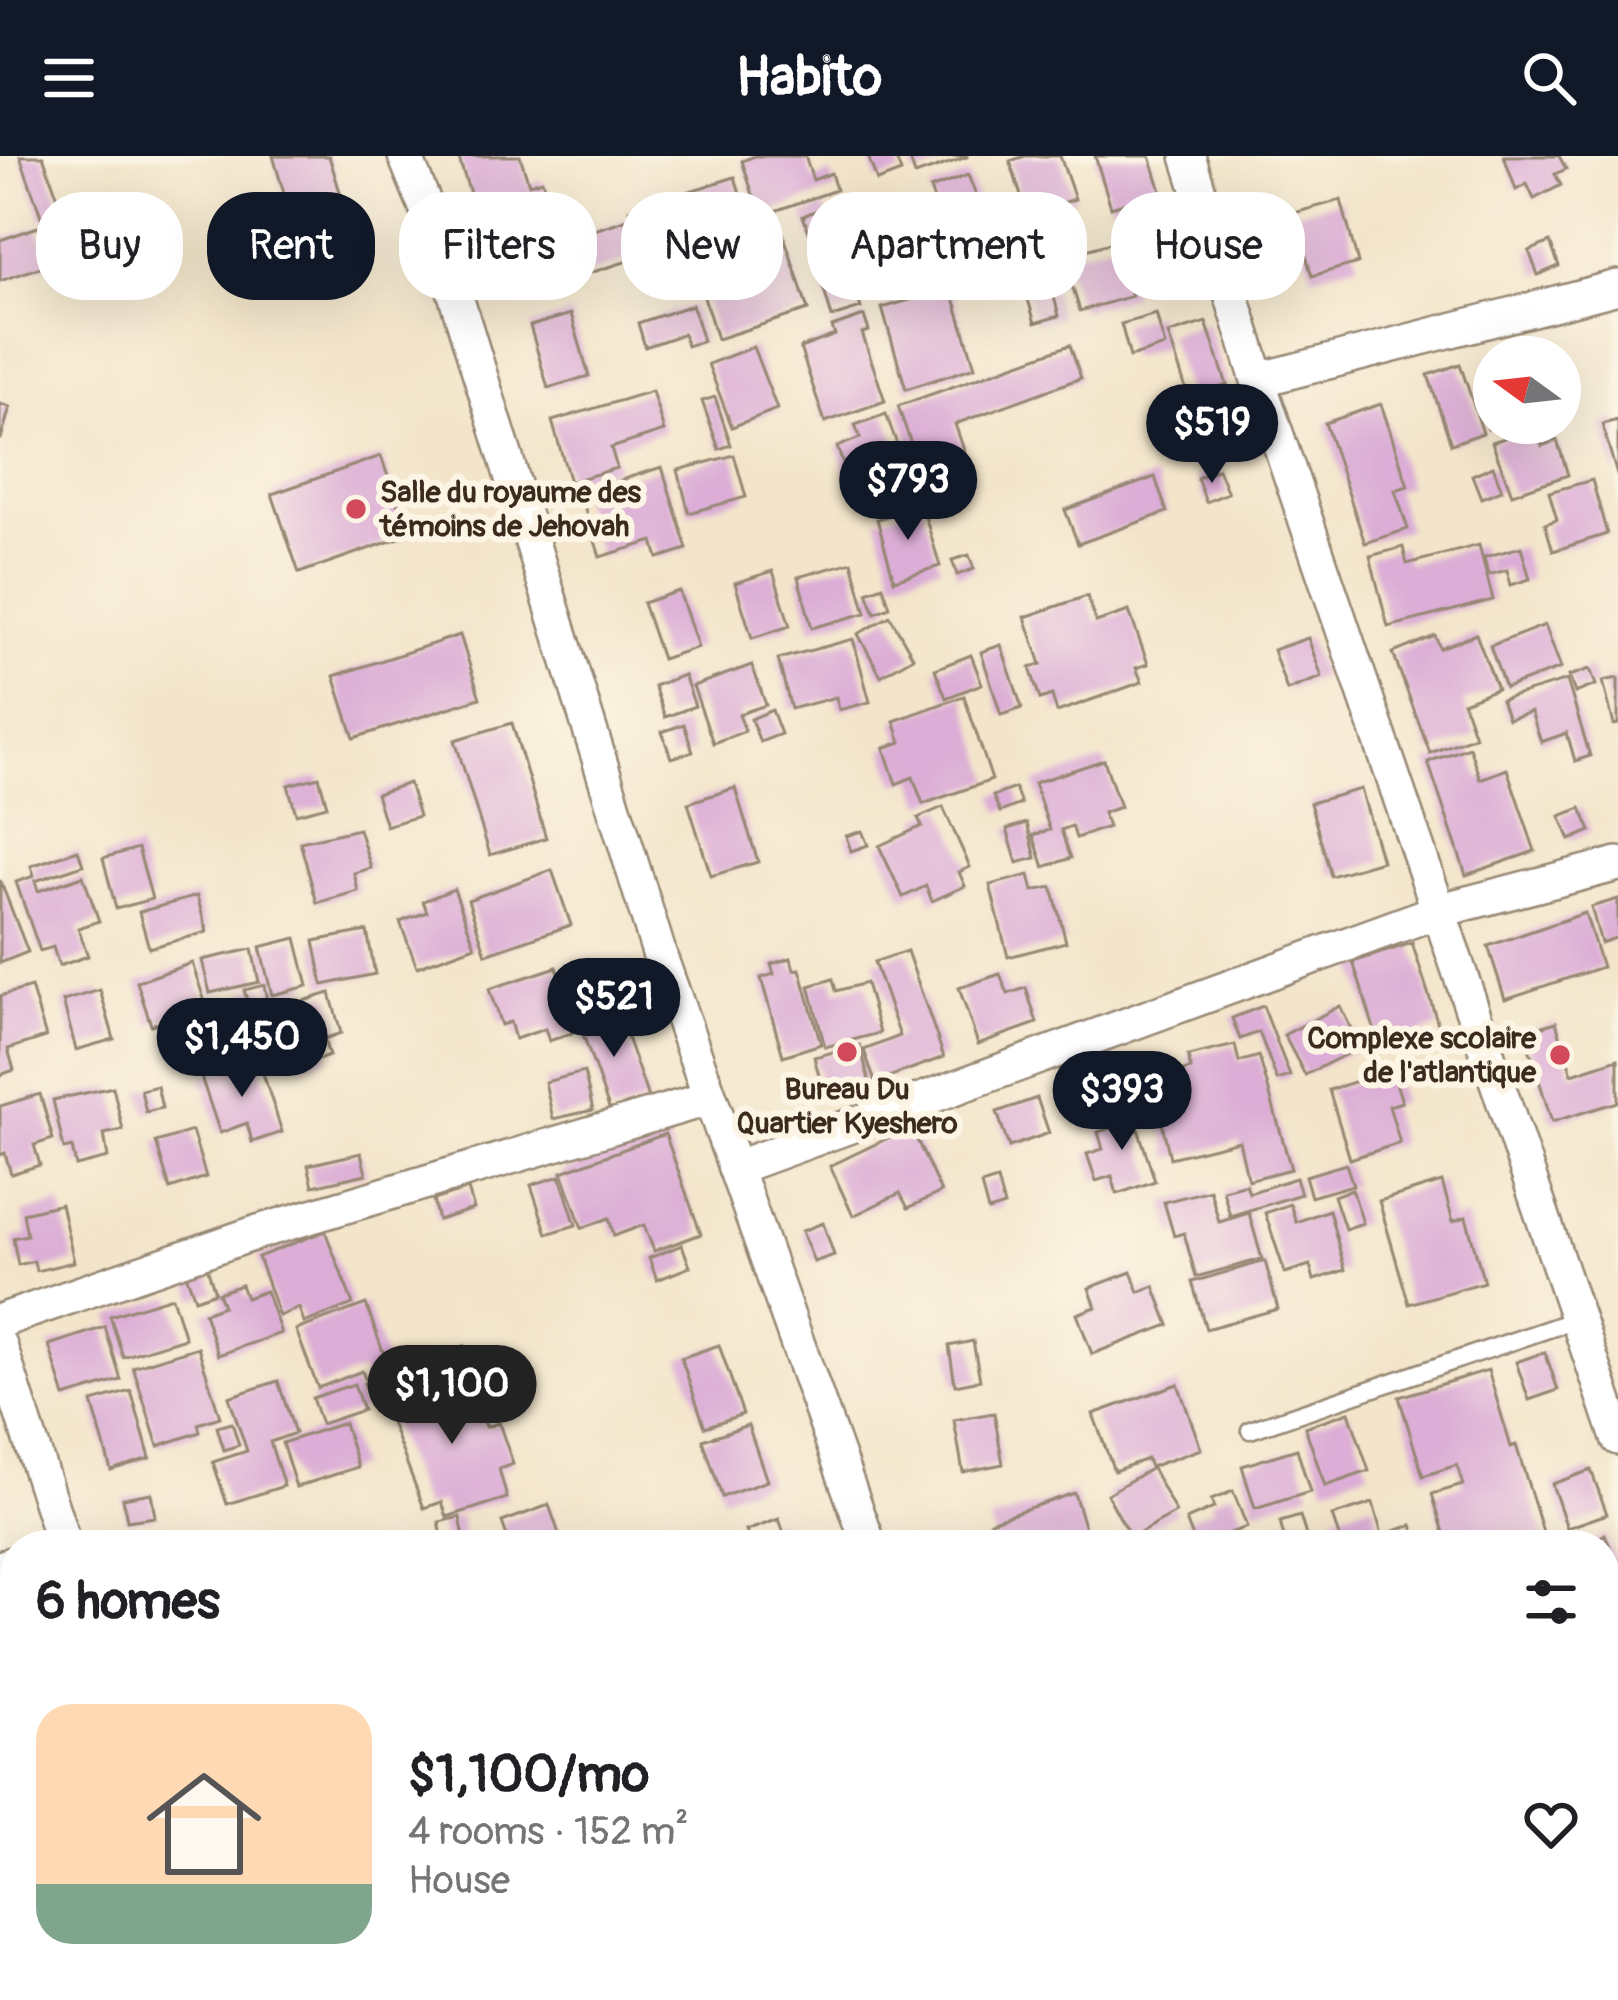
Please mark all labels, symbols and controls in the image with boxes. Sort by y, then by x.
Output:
text: Habito [736,44,882,112]
icon: menu [36,45,102,111]
icon: search [1516,45,1582,111]
chip: Buy [36,192,183,300]
chip: Rent [207,192,375,300]
chip: Filters [399,192,597,300]
chip: New [621,192,783,300]
chip: Apartment [807,192,1087,300]
chip: House [1111,192,1305,300]
north arrow [1473,336,1581,444]
map controls [1473,336,1581,444]
pin: $519 [1141,384,1283,486]
text: $519 [1173,398,1251,447]
pin: $793 [837,441,979,543]
text: $793 [866,455,950,504]
place label: Salle du royaume des témoins de Jehovah [378,474,642,545]
marker: Salle du royaume des témoins de Jehovah [343,496,369,522]
pin: $521 [543,958,685,1060]
text: $521 [574,972,654,1021]
pin: $1,450 [144,998,340,1100]
text: $1,450 [184,1012,300,1061]
place label: Complexe scolaire de l'atlantique [1307,1020,1537,1091]
marker: Bureau Du Quartier Kyeshero [834,1039,860,1065]
marker: Complexe scolaire de l'atlantique [1547,1042,1573,1068]
pin: $393 [1051,1051,1193,1153]
text: $393 [1080,1065,1164,1114]
place label: Bureau Du Quartier Kyeshero [736,1071,958,1142]
pin: $1,100 [354,1345,550,1447]
text: $1,100 [395,1359,509,1408]
icon: filters [1518,1569,1584,1635]
text: 6 homes [36,1570,220,1634]
text: $1,100/mo [408,1743,649,1807]
icon: home [132,1752,276,1896]
icon: heart [1518,1791,1584,1857]
text: 4 rooms · 152 m² [408,1807,689,1856]
text: House [408,1856,510,1905]

